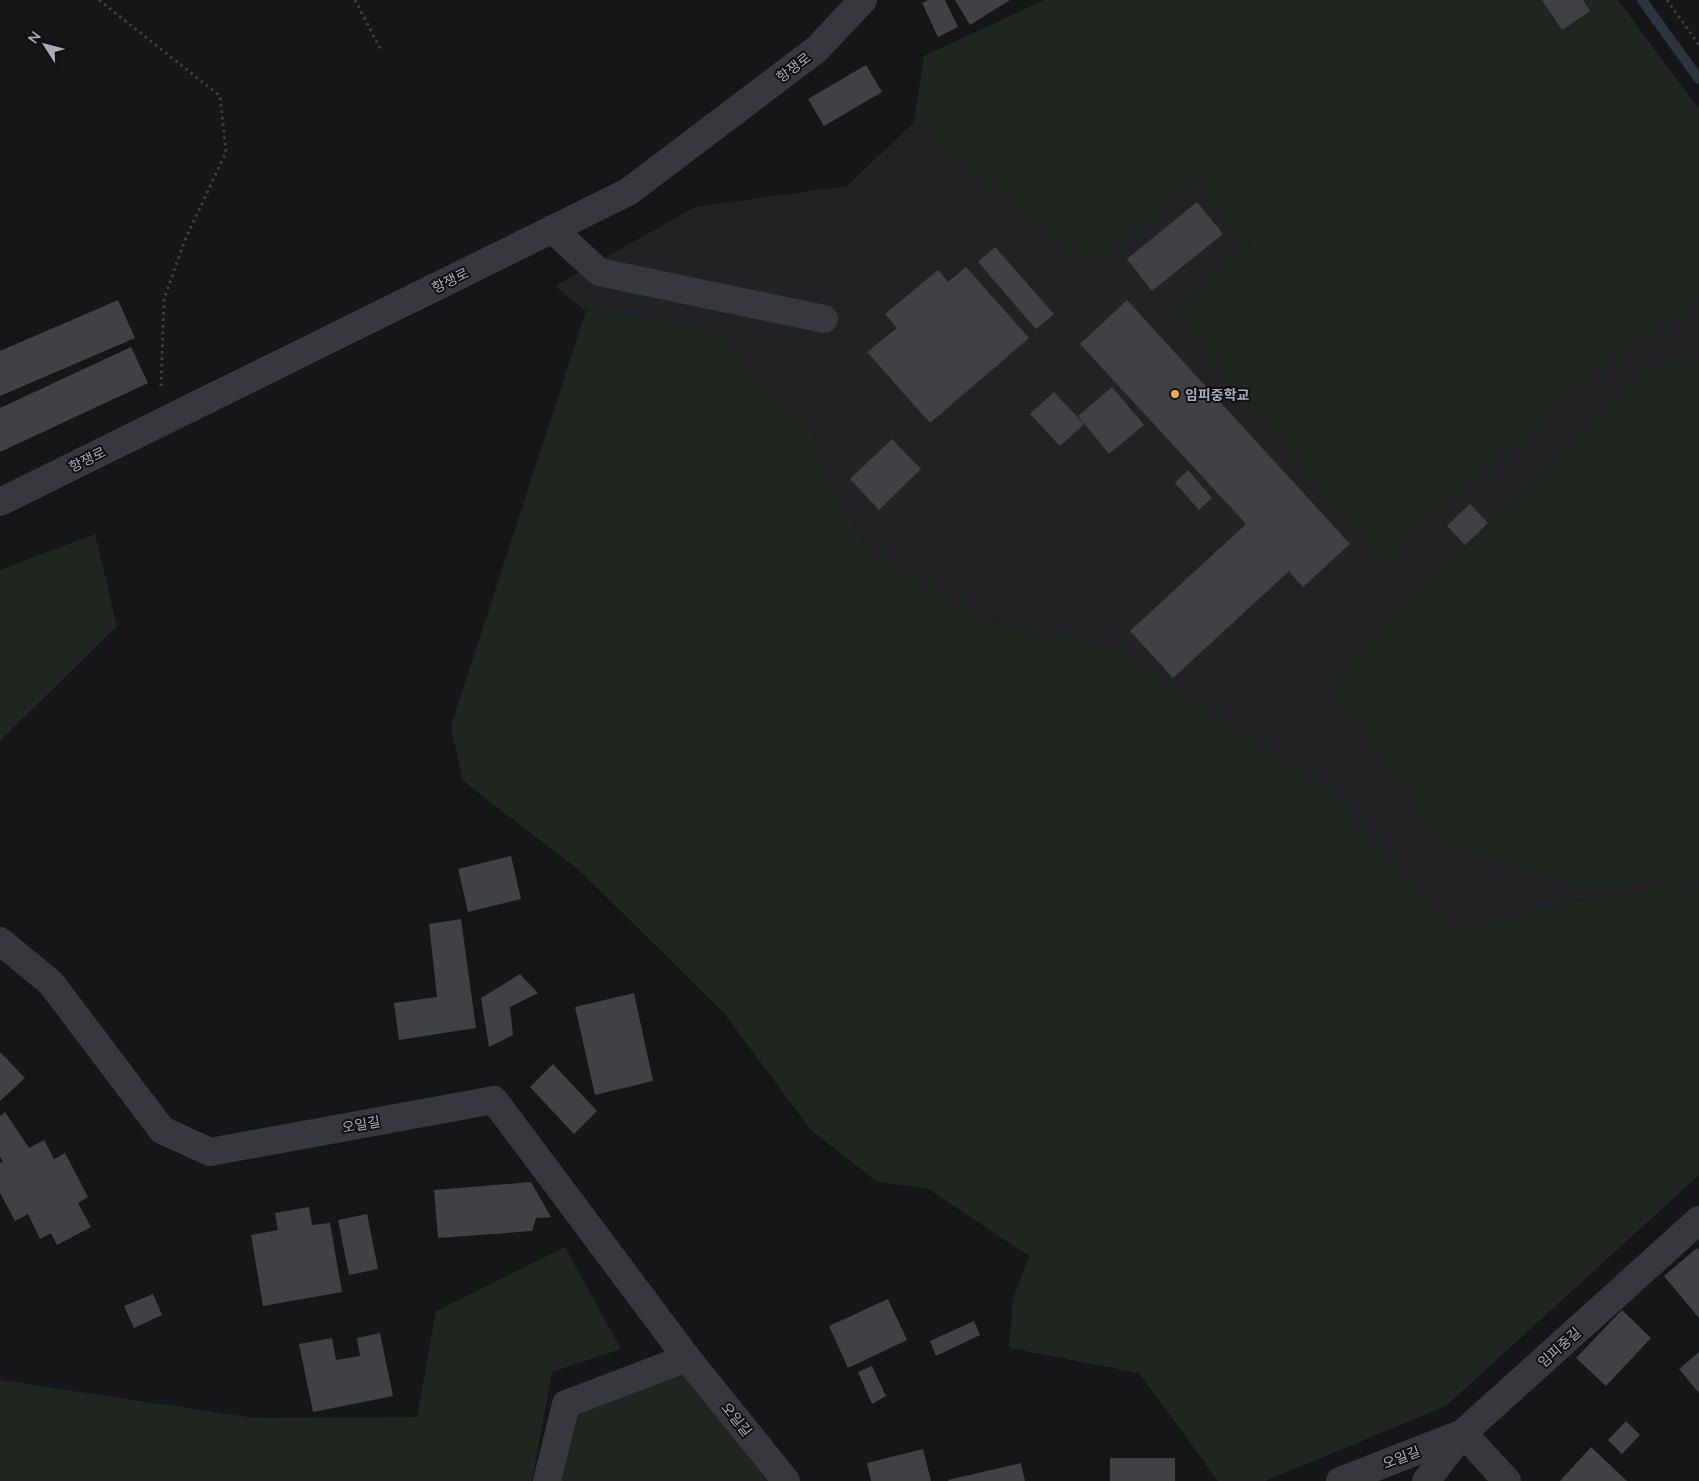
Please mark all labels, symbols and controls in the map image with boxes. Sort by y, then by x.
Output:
north arrow [20,20,70,70]
text: N [24,28,44,46]
street label: 항쟁로 [772,49,814,85]
street label: 항쟁로 [429,264,471,296]
place label: 임피중학교 [1185,386,1250,403]
marker: 임피중학교 [1169,388,1181,400]
street label: 항쟁로 [66,443,108,475]
street label: 오일길 [340,1112,382,1136]
street label: 임피중길 [1534,1323,1584,1371]
street label: 오일길 [718,1399,756,1439]
street label: 오일길 [1380,1442,1422,1472]

